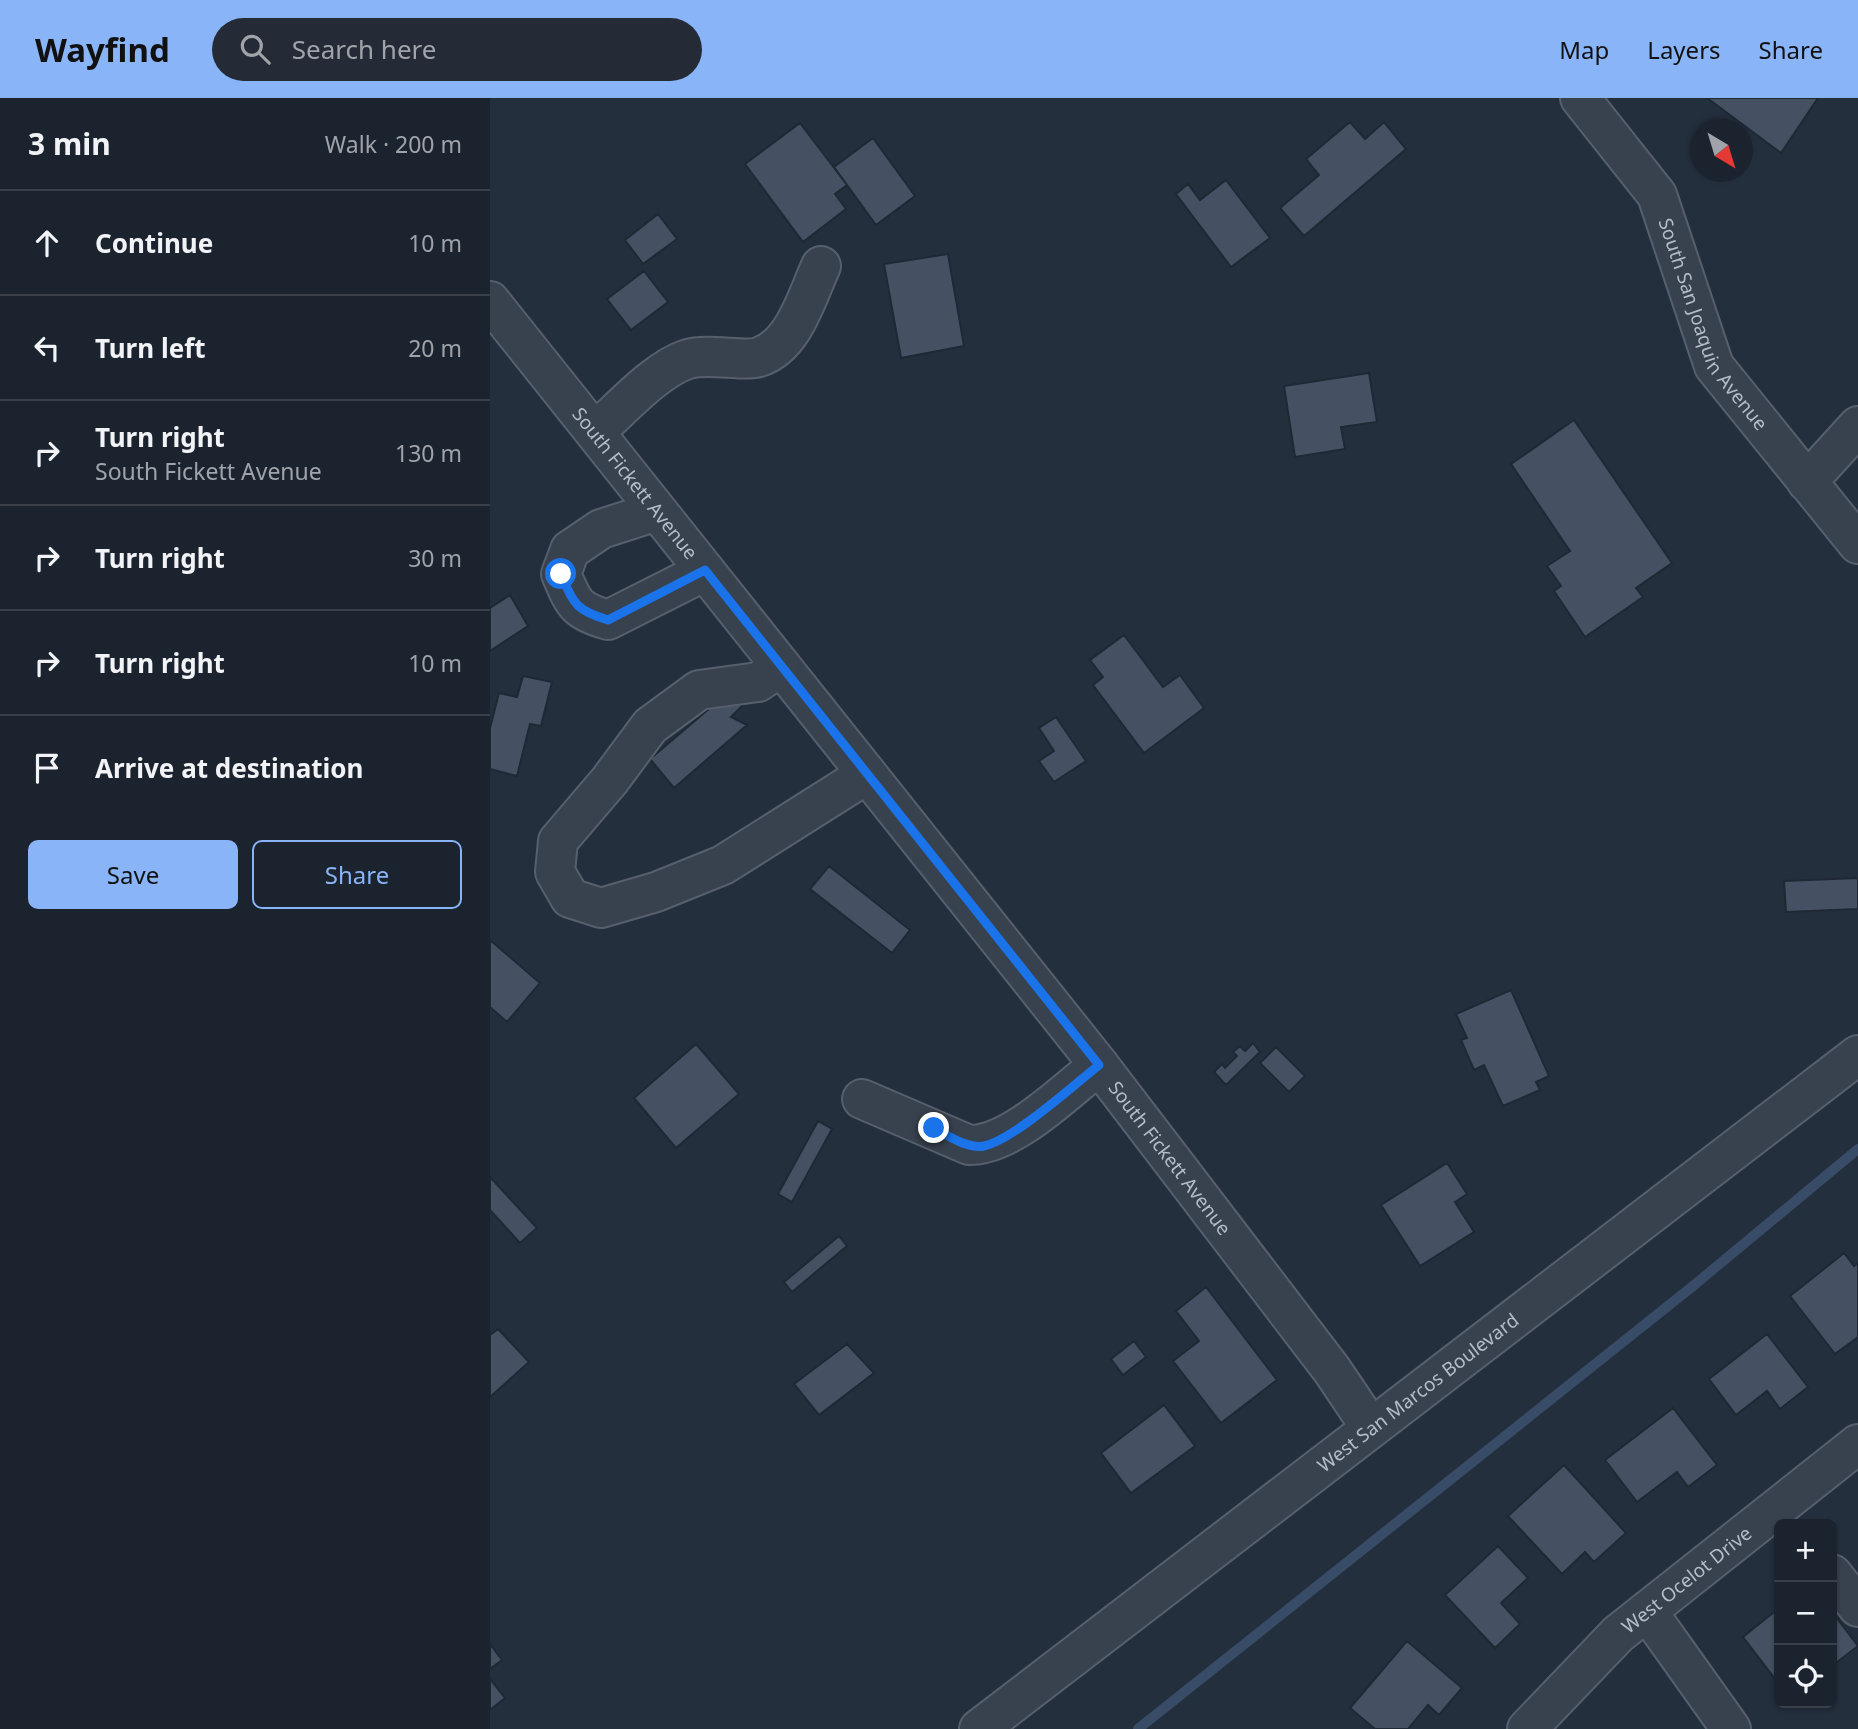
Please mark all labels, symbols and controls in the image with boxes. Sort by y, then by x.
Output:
search box [212,18,702,81]
text: Wayfind [35,27,170,72]
icon: search [236,30,274,68]
text: Search here [292,31,436,67]
text: Map [1559,33,1609,66]
text: Layers [1647,33,1721,66]
text: Share [1759,33,1823,66]
north arrow [1690,119,1753,182]
text: 3 min [28,123,111,164]
text: Walk · 200 m [325,128,462,160]
street label: South San Joaquin Avenue [1653,215,1774,436]
icon: ahead [28,224,66,262]
text: Continue [95,225,213,261]
text: 10 m [408,227,462,259]
icon: left [28,329,66,367]
text: Turn left [95,330,206,366]
text: 20 m [408,332,462,364]
street label: South Fickett Avenue [567,402,704,565]
text: Turn right [95,419,225,455]
icon: right [28,434,66,472]
text: 130 m [395,437,462,469]
text: South Fickett Avenue [95,455,322,487]
icon: right [28,539,66,577]
text: Turn right [95,540,225,576]
text: 30 m [408,542,462,574]
route start [545,558,576,589]
icon: right [28,644,66,682]
text: Turn right [95,645,225,681]
text: 10 m [408,647,462,679]
icon: arrive [28,749,66,787]
text: Arrive at destination [95,750,364,786]
button: Save [28,840,238,909]
button: Share [252,840,462,909]
street label: South Fickett Avenue [1103,1076,1237,1240]
route end [918,1112,949,1143]
street label: West San Marcos Boulevard [1312,1307,1524,1478]
map controls [1774,1519,1837,1708]
button: + [1774,1519,1837,1582]
street label: West Ocelot Drive [1616,1520,1757,1639]
button: − [1774,1582,1837,1645]
button: locate [1774,1645,1837,1708]

